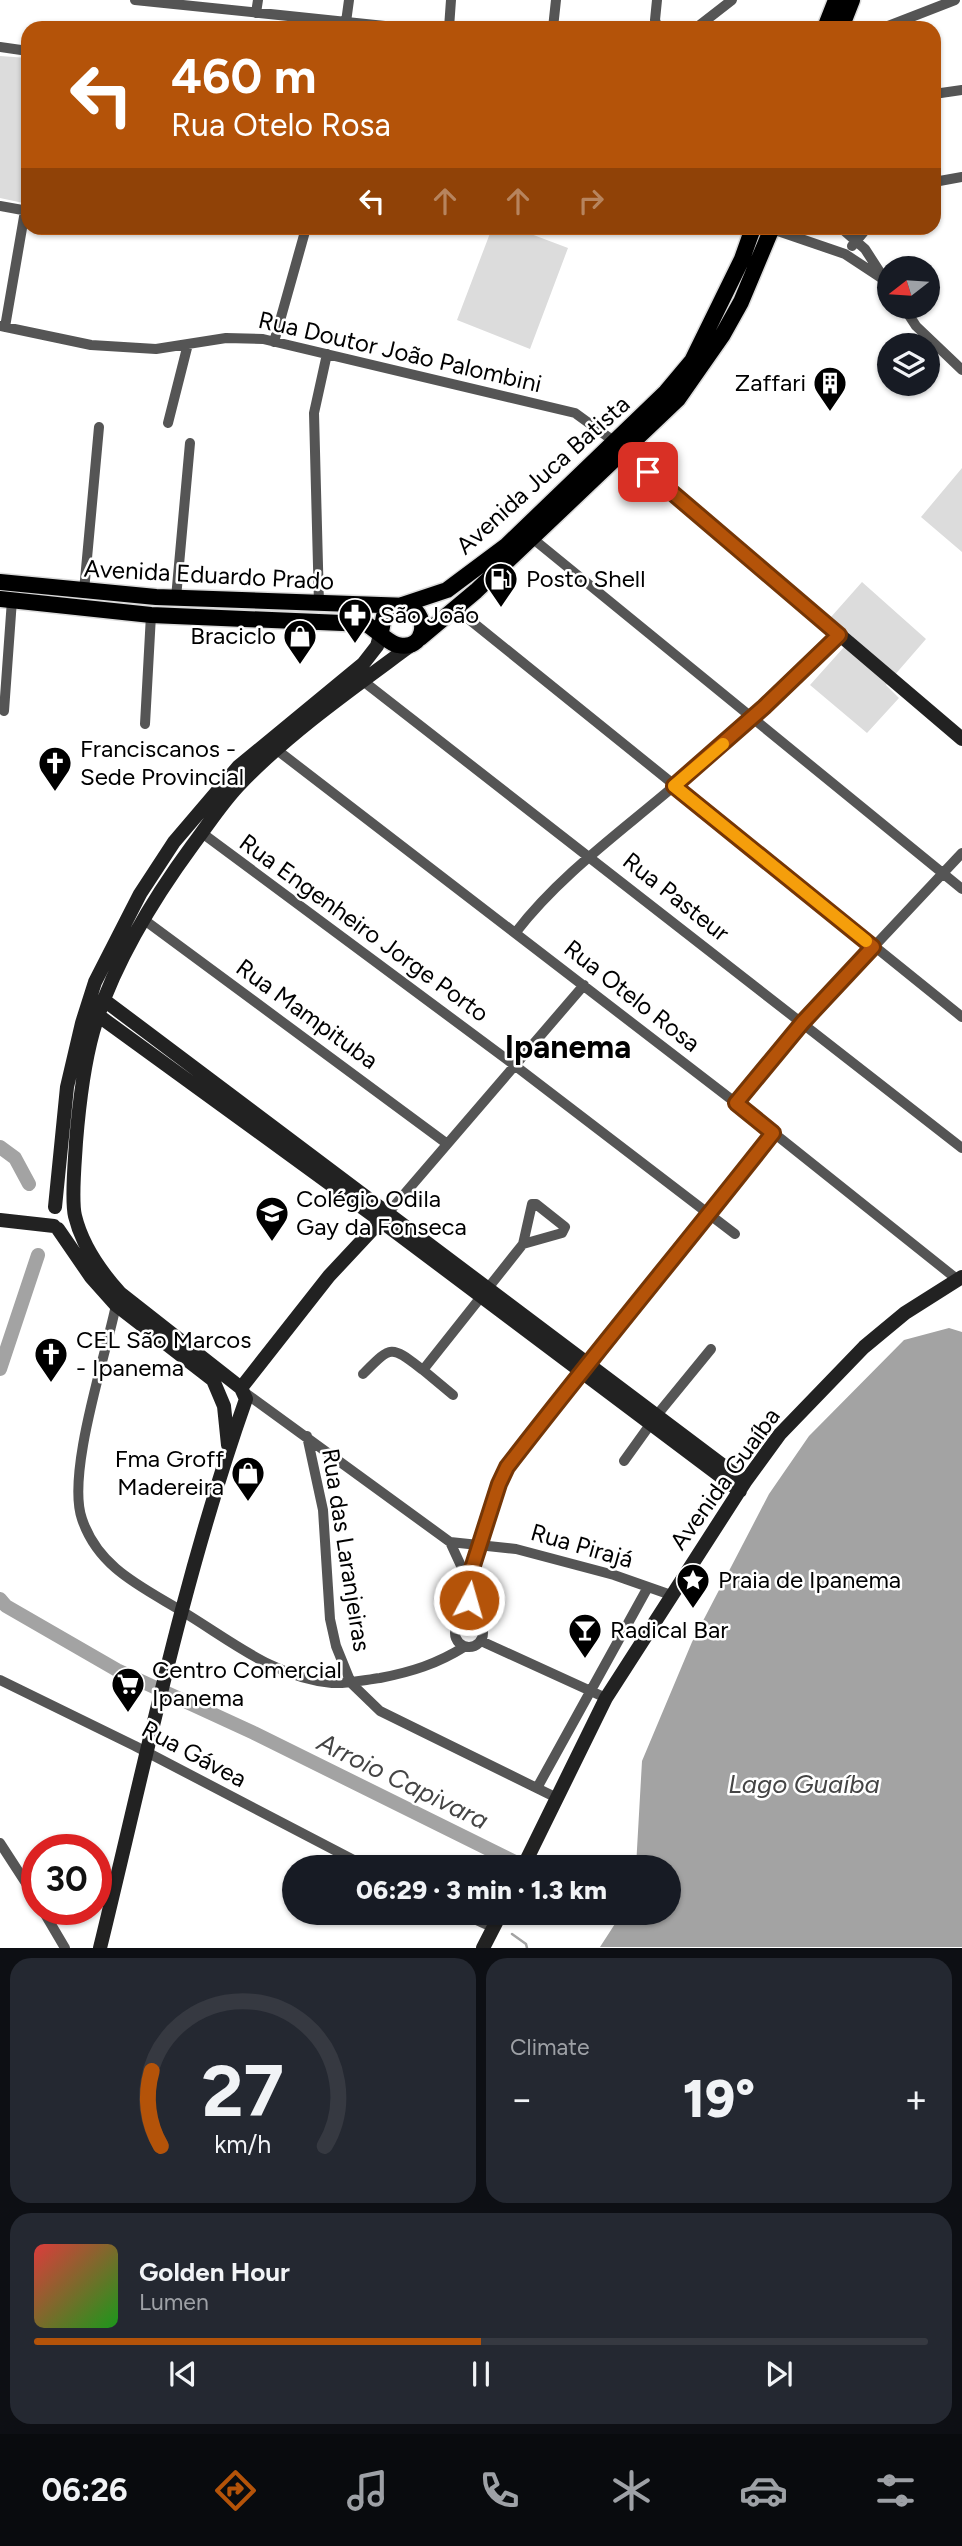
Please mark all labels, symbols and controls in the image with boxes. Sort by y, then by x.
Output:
text: 460 m [171,46,317,105]
icon: left [56,49,147,140]
text: Rua Otelo Rosa [171,106,391,144]
icon: left [353,182,391,220]
icon: ahead [426,182,464,220]
icon: ahead [499,182,537,220]
icon: right [572,182,610,220]
north arrow [877,256,940,318]
map controls [877,256,940,396]
street label: Rua Doutor João Palombini [256,305,545,398]
button: layers [877,333,940,396]
building icon: Zaffari [811,364,849,413]
place label: Zaffari [735,368,806,397]
street label: Avenida Juca Batista [450,389,635,560]
pin [618,442,678,502]
icon: arrive [629,453,667,491]
street label: Avenida Eduardo Prado [83,553,335,596]
fuel station icon: Posto Shell [482,560,520,609]
place label: Posto Shell [526,564,645,593]
pharmacy icon: São João [336,596,374,645]
place label: São João [380,600,479,629]
shop icon: Braciclo [281,617,319,666]
place label: Braciclo [190,621,276,650]
place label: Franciscanos - Sede Provincial [80,734,244,791]
church icon: Franciscanos - Sede Provincial [36,744,74,793]
street label: Rua Engenheiro Jorge Porto [234,827,495,1028]
street label: Rua Pasteur [617,846,735,947]
street label: Rua Otelo Rosa [558,933,706,1058]
street label: Rua Mampituba [231,952,384,1075]
district label: Ipanema [505,1028,631,1066]
place label: Colégio Odila Gay da Fonseca [296,1184,467,1241]
school or university icon: Colégio Odila Gay da Fonseca [253,1194,291,1243]
place label: CEL São Marcos - Ipanema [76,1325,251,1382]
church icon: CEL São Marcos - Ipanema [32,1335,70,1384]
street label: Avenida Guaíba [663,1402,786,1555]
place label: Fma Groff Madereira [115,1444,224,1501]
street label: Rua das Laranjeiras [316,1446,377,1653]
shop icon: Fma Groff Madereira [229,1454,267,1503]
street label: Rua Pirajá [528,1517,637,1574]
place icon: Praia de Ipanema [674,1561,712,1610]
position arrow [432,1563,506,1637]
place label: Praia de Ipanema [718,1565,901,1594]
bar icon: Radical Bar [566,1611,604,1660]
place label: Radical Bar [610,1615,728,1644]
place label: Centro Comercial Ipanema [152,1655,342,1712]
supermarket icon: Centro Comercial Ipanema [109,1665,147,1714]
street label: Rua Gávea [137,1714,252,1793]
water label: Arroio Capivara [311,1725,494,1836]
water label: Lago Guaíba [728,1768,880,1800]
speed limit sign: 30 [21,1834,112,1925]
text: 06:29 · 3 min · 1.3 km [356,1874,607,1906]
text: Climate [510,2033,589,2061]
text: 27 [202,2048,284,2135]
text: 19° [683,2068,755,2130]
text: − [510,2076,534,2122]
text: + [904,2076,928,2122]
text: km/h [214,2129,272,2159]
text: Golden Hour [139,2256,290,2288]
text: Lumen [139,2288,209,2316]
icon: previous [164,2355,202,2393]
icon: pause [462,2355,500,2393]
icon: next [760,2355,798,2393]
icon: directions [211,2466,260,2515]
icon: music [343,2466,392,2515]
icon: phone [475,2466,524,2515]
icon: climate [607,2466,656,2515]
icon: car [739,2466,788,2515]
icon: filters [871,2466,920,2515]
text: 06:26 [42,2471,128,2509]

